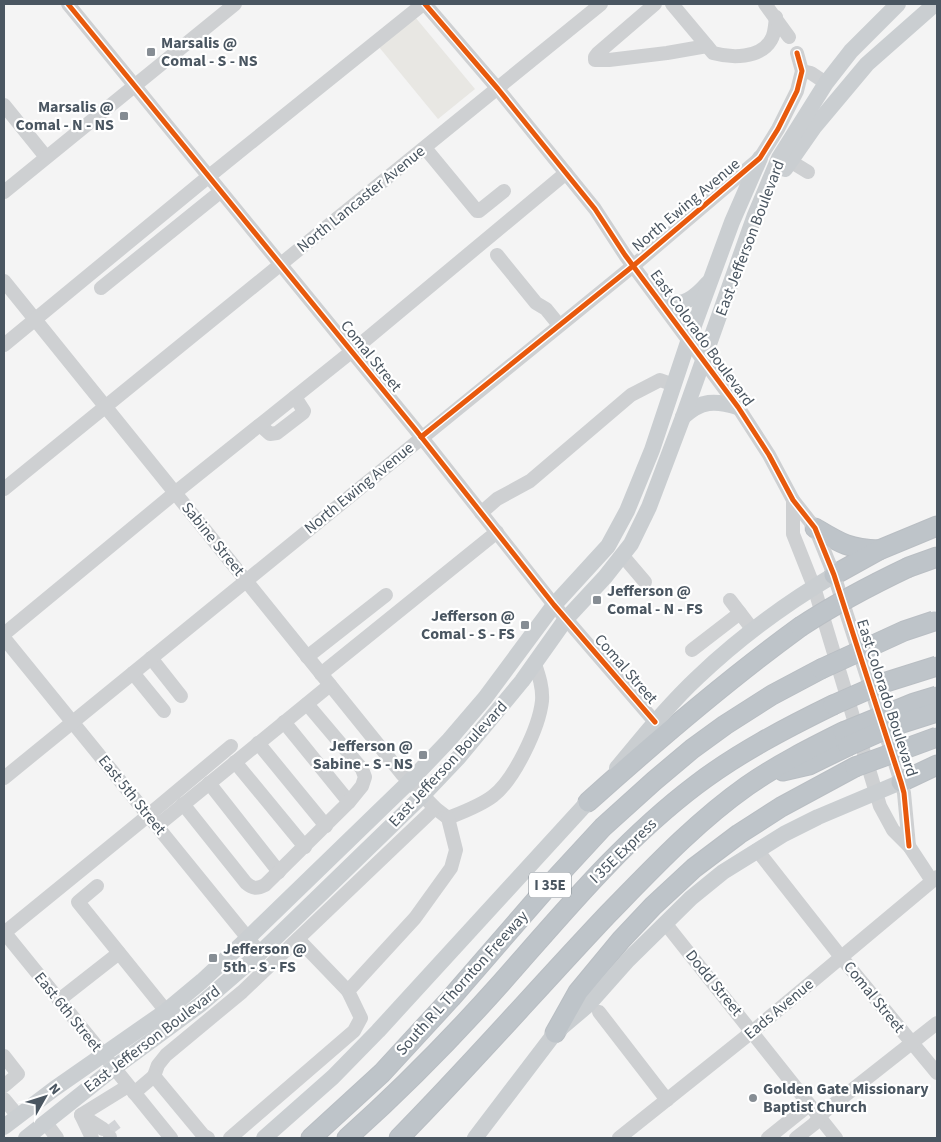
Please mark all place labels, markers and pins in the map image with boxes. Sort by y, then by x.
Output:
place label: Marsalis @ Comal - S - NS [161,32,258,72]
marker: Marsalis @ Comal - S - NS [145,46,157,58]
place label: Marsalis @ Comal - N - NS [15,96,114,136]
marker: Marsalis @ Comal - N - NS [118,110,130,122]
place label: Jefferson @ Comal - N - FS [607,580,703,620]
marker: Jefferson @ Comal - N - FS [591,594,603,606]
place label: Jefferson @ Comal - S - FS [421,605,515,645]
marker: Jefferson @ Comal - S - FS [519,619,531,631]
place label: Jefferson @ Sabine - S - NS [313,735,413,775]
marker: Jefferson @ Sabine - S - NS [417,749,429,761]
place label: Jefferson @ 5th - S - FS [223,938,307,978]
marker: Jefferson @ 5th - S - FS [207,952,219,964]
place label: Golden Gate Missionary Baptist Church [763,1078,929,1118]
marker: Golden Gate Missionary Baptist Church [747,1092,759,1104]

